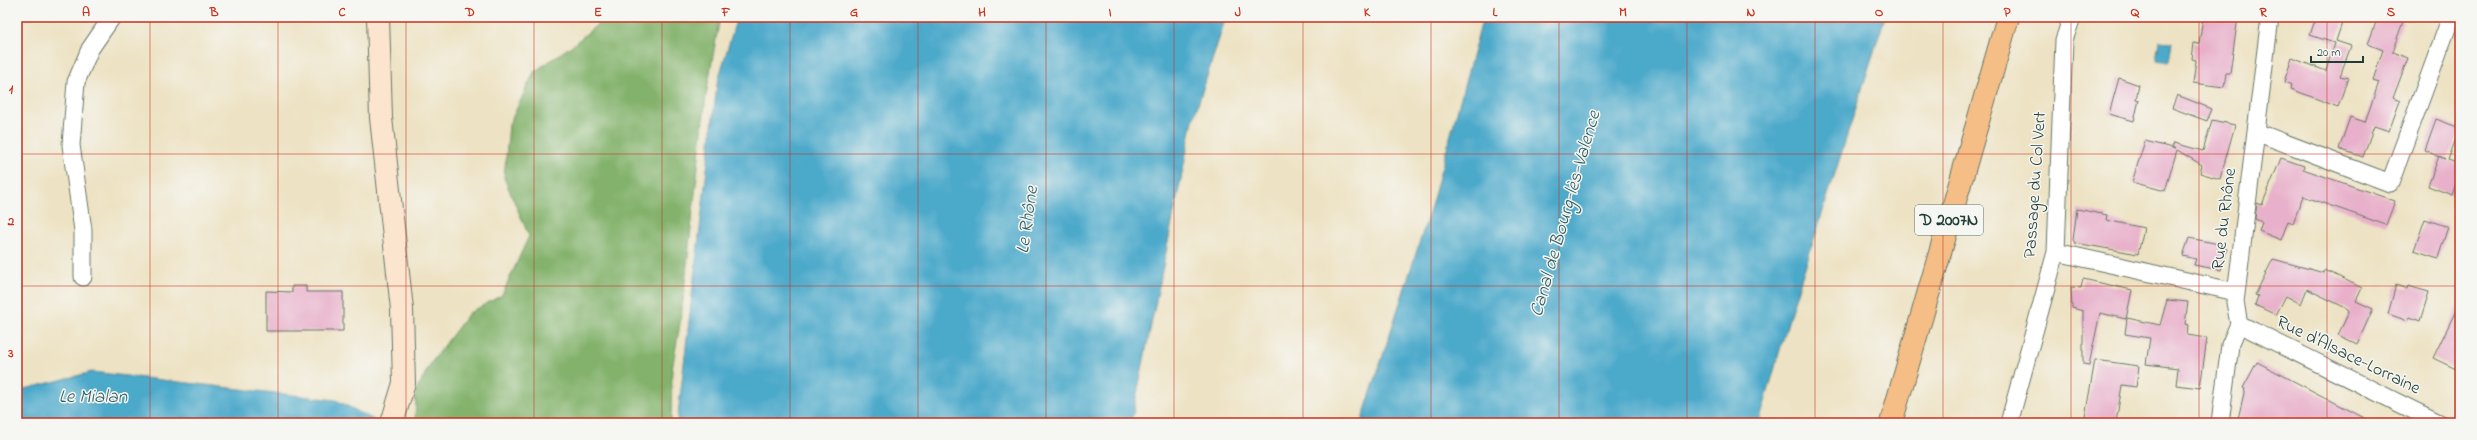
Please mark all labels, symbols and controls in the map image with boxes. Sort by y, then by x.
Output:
text: A [82,3,90,22]
text: B [209,3,219,22]
text: C [338,3,346,22]
text: D [464,3,475,22]
text: E [594,3,602,22]
text: F [721,3,731,22]
text: G [850,3,858,22]
text: H [978,3,986,22]
text: I [1108,3,1112,22]
text: J [1235,3,1241,22]
text: K [1364,3,1371,22]
text: L [1493,3,1499,22]
text: M [1619,3,1627,22]
text: N [1747,3,1756,22]
text: O [1875,3,1884,22]
text: P [2004,3,2011,22]
text: Q [2131,3,2140,22]
text: R [2258,3,2267,22]
text: S [2387,3,2396,22]
scale bar [2311,38,2363,64]
text: 20 m [2317,44,2340,62]
text: 1 [9,80,14,99]
water label: Canal de Bourg-lès-Valence [1524,106,1610,320]
street label: Passage du Col Vert [2018,111,2055,259]
street label: Rue du Rhône [2206,166,2244,271]
water label: Le Rhône [1010,183,1046,255]
road number: D 2007N [1915,205,1983,235]
text: 2 [7,212,15,231]
street label: Rue d'Alsace-Lorraine [2271,310,2425,403]
text: 3 [7,344,14,363]
water label: Le Mialan [59,384,128,411]

